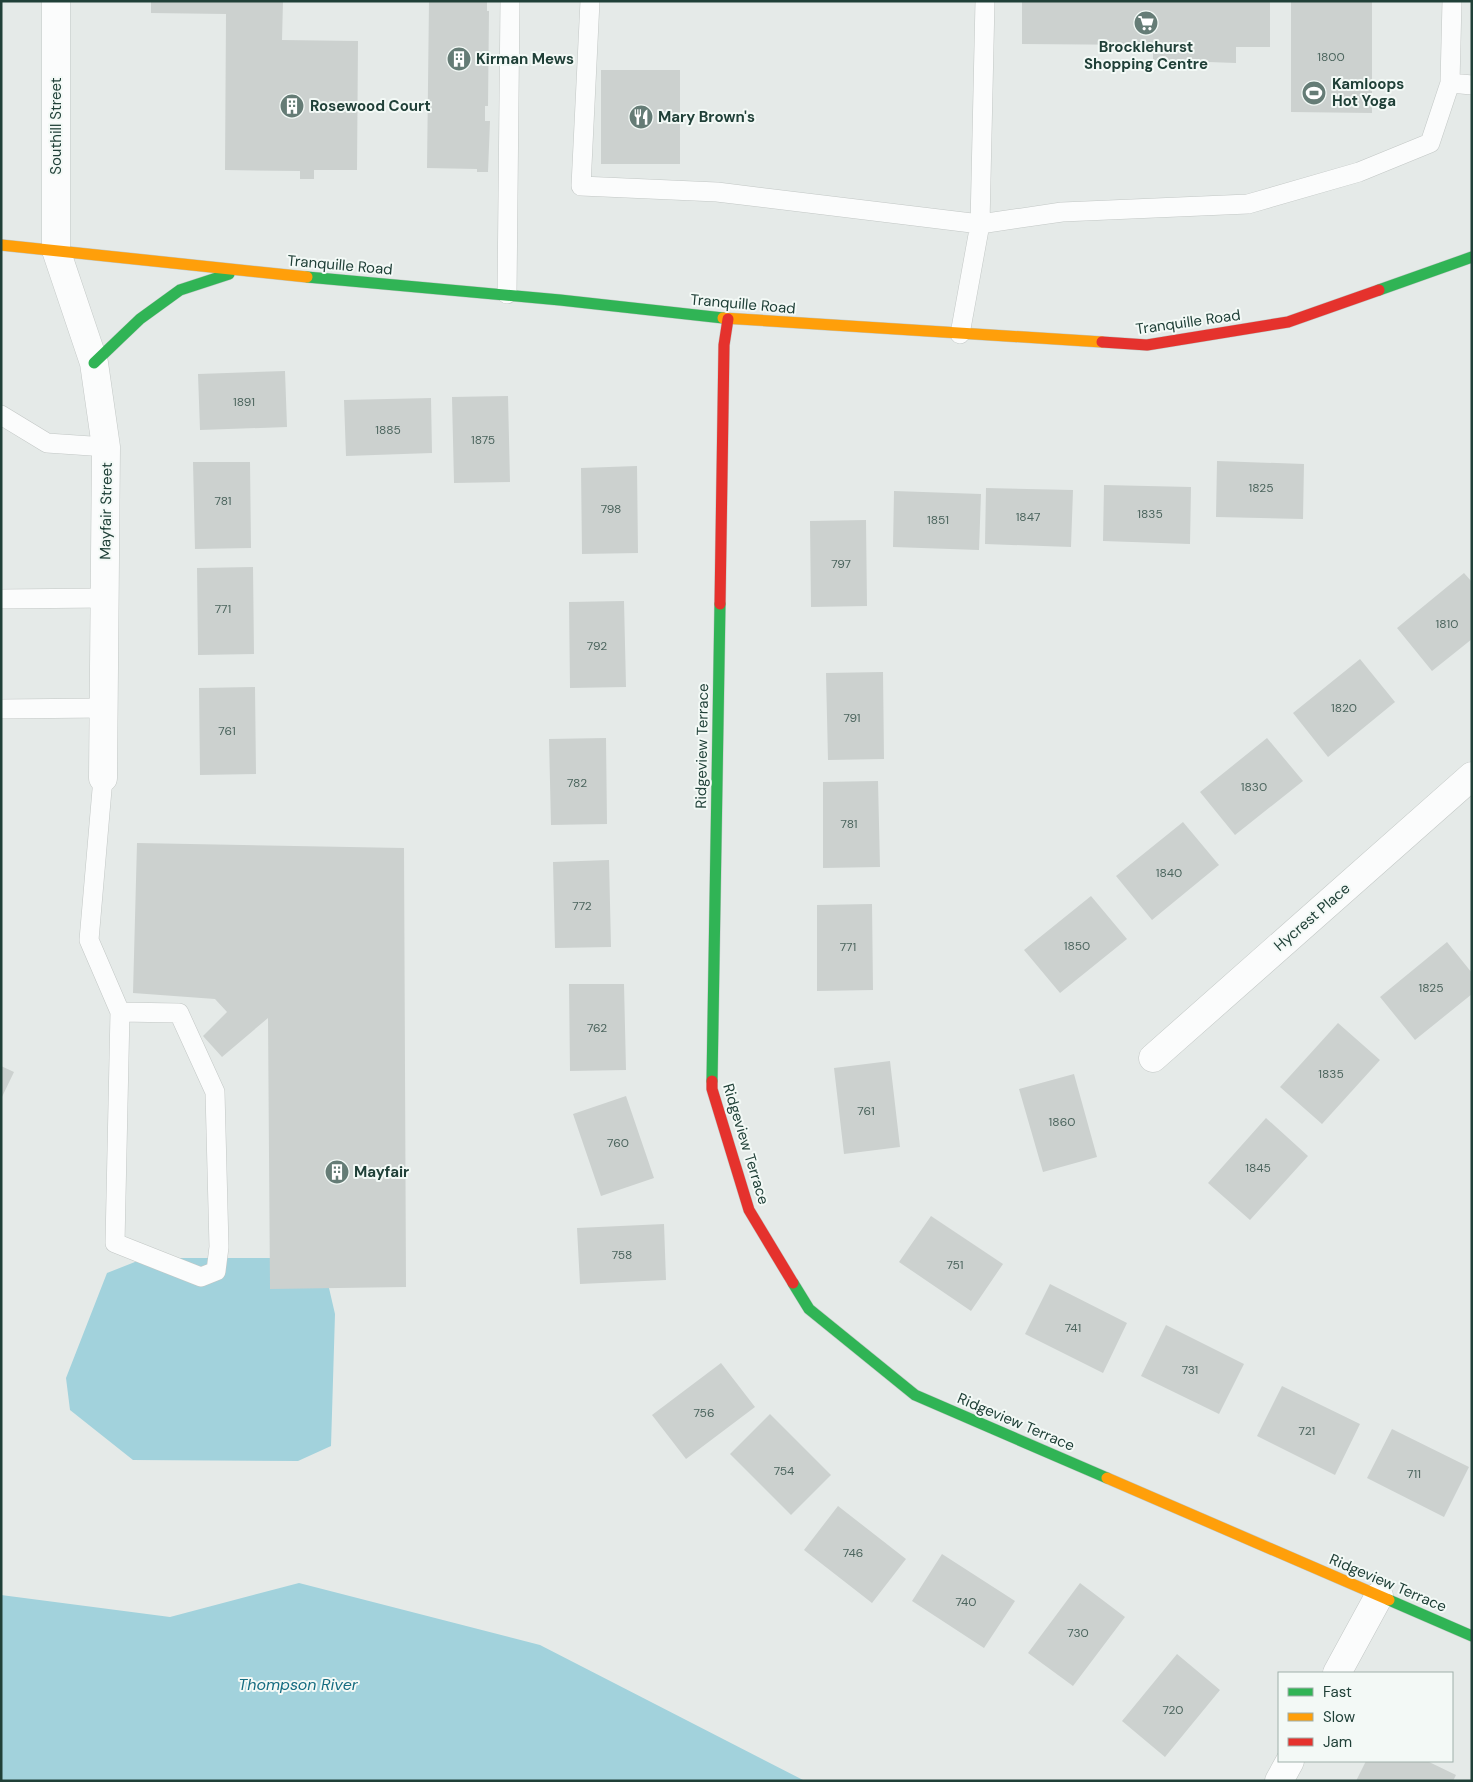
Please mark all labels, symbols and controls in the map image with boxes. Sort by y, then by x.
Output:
supermarket icon: Brocklehurst Shopping Centre [1133,10,1159,36]
place label: Brocklehurst Shopping Centre [1084,37,1208,74]
building icon: Kirman Mews [446,46,472,72]
place label: Kirman Mews [476,49,574,69]
house number: 1800 [1317,49,1345,65]
place label: Kamloops Hot Yoga [1332,74,1404,111]
street label: Southill Street [46,77,66,175]
sports icon: Kamloops Hot Yoga [1301,80,1327,106]
building icon: Rosewood Court [279,93,305,119]
place label: Rosewood Court [310,96,431,116]
restaurant icon: Mary Brown's [628,104,654,130]
place label: Mary Brown's [658,107,755,127]
street label: Tranquille Road [287,250,393,280]
street label: Tranquille Road [690,289,796,319]
street label: Tranquille Road [1134,305,1242,339]
house number: 1891 [233,394,255,410]
house number: 1885 [375,422,401,438]
house number: 1875 [471,432,495,448]
street label: Mayfair Street [95,462,117,560]
house number: 1825 [1248,480,1274,496]
house number: 781 [214,493,232,509]
house number: 798 [601,501,621,517]
house number: 1835 [1137,506,1163,522]
house number: 1847 [1016,509,1040,525]
house number: 1851 [927,512,949,528]
house number: 797 [831,556,851,572]
house number: 771 [215,601,231,617]
house number: 1810 [1436,616,1458,632]
house number: 792 [587,638,607,654]
street label: Ridgeview Terrace [691,683,713,809]
house number: 1820 [1331,700,1357,716]
house number: 791 [843,710,861,726]
house number: 761 [218,723,236,739]
house number: 782 [567,775,587,791]
house number: 1830 [1241,779,1267,795]
house number: 781 [840,816,858,832]
house number: 1840 [1156,865,1182,881]
street label: Hycrest Place [1270,878,1354,956]
house number: 772 [572,898,592,914]
house number: 1850 [1064,938,1090,954]
house number: 771 [840,939,856,955]
house number: 1825 [1418,980,1444,996]
house number: 762 [587,1020,607,1036]
house number: 1835 [1318,1066,1344,1082]
street label: Ridgeview Terrace [718,1081,774,1207]
house number: 761 [857,1103,875,1119]
house number: 1860 [1049,1114,1075,1130]
house number: 760 [607,1135,629,1151]
building icon: Mayfair [324,1159,350,1185]
house number: 1845 [1245,1160,1271,1176]
place label: Mayfair [354,1162,409,1182]
house number: 758 [612,1247,632,1263]
house number: 751 [946,1257,964,1273]
house number: 741 [1065,1320,1081,1336]
house number: 731 [1182,1362,1198,1378]
street label: Ridgeview Terrace [954,1388,1078,1456]
house number: 756 [694,1405,714,1421]
house number: 721 [1299,1423,1315,1439]
house number: 754 [774,1463,794,1479]
house number: 711 [1407,1466,1421,1482]
house number: 746 [843,1545,863,1561]
street label: Ridgeview Terrace [1326,1549,1450,1617]
house number: 740 [955,1594,977,1610]
house number: 730 [1067,1625,1089,1641]
legend [1278,1672,1453,1762]
water label: Thompson River [238,1674,359,1695]
text: Fast [1323,1682,1352,1702]
house number: 720 [1162,1702,1184,1718]
text: Slow [1323,1707,1356,1727]
text: Jam [1323,1732,1352,1752]

